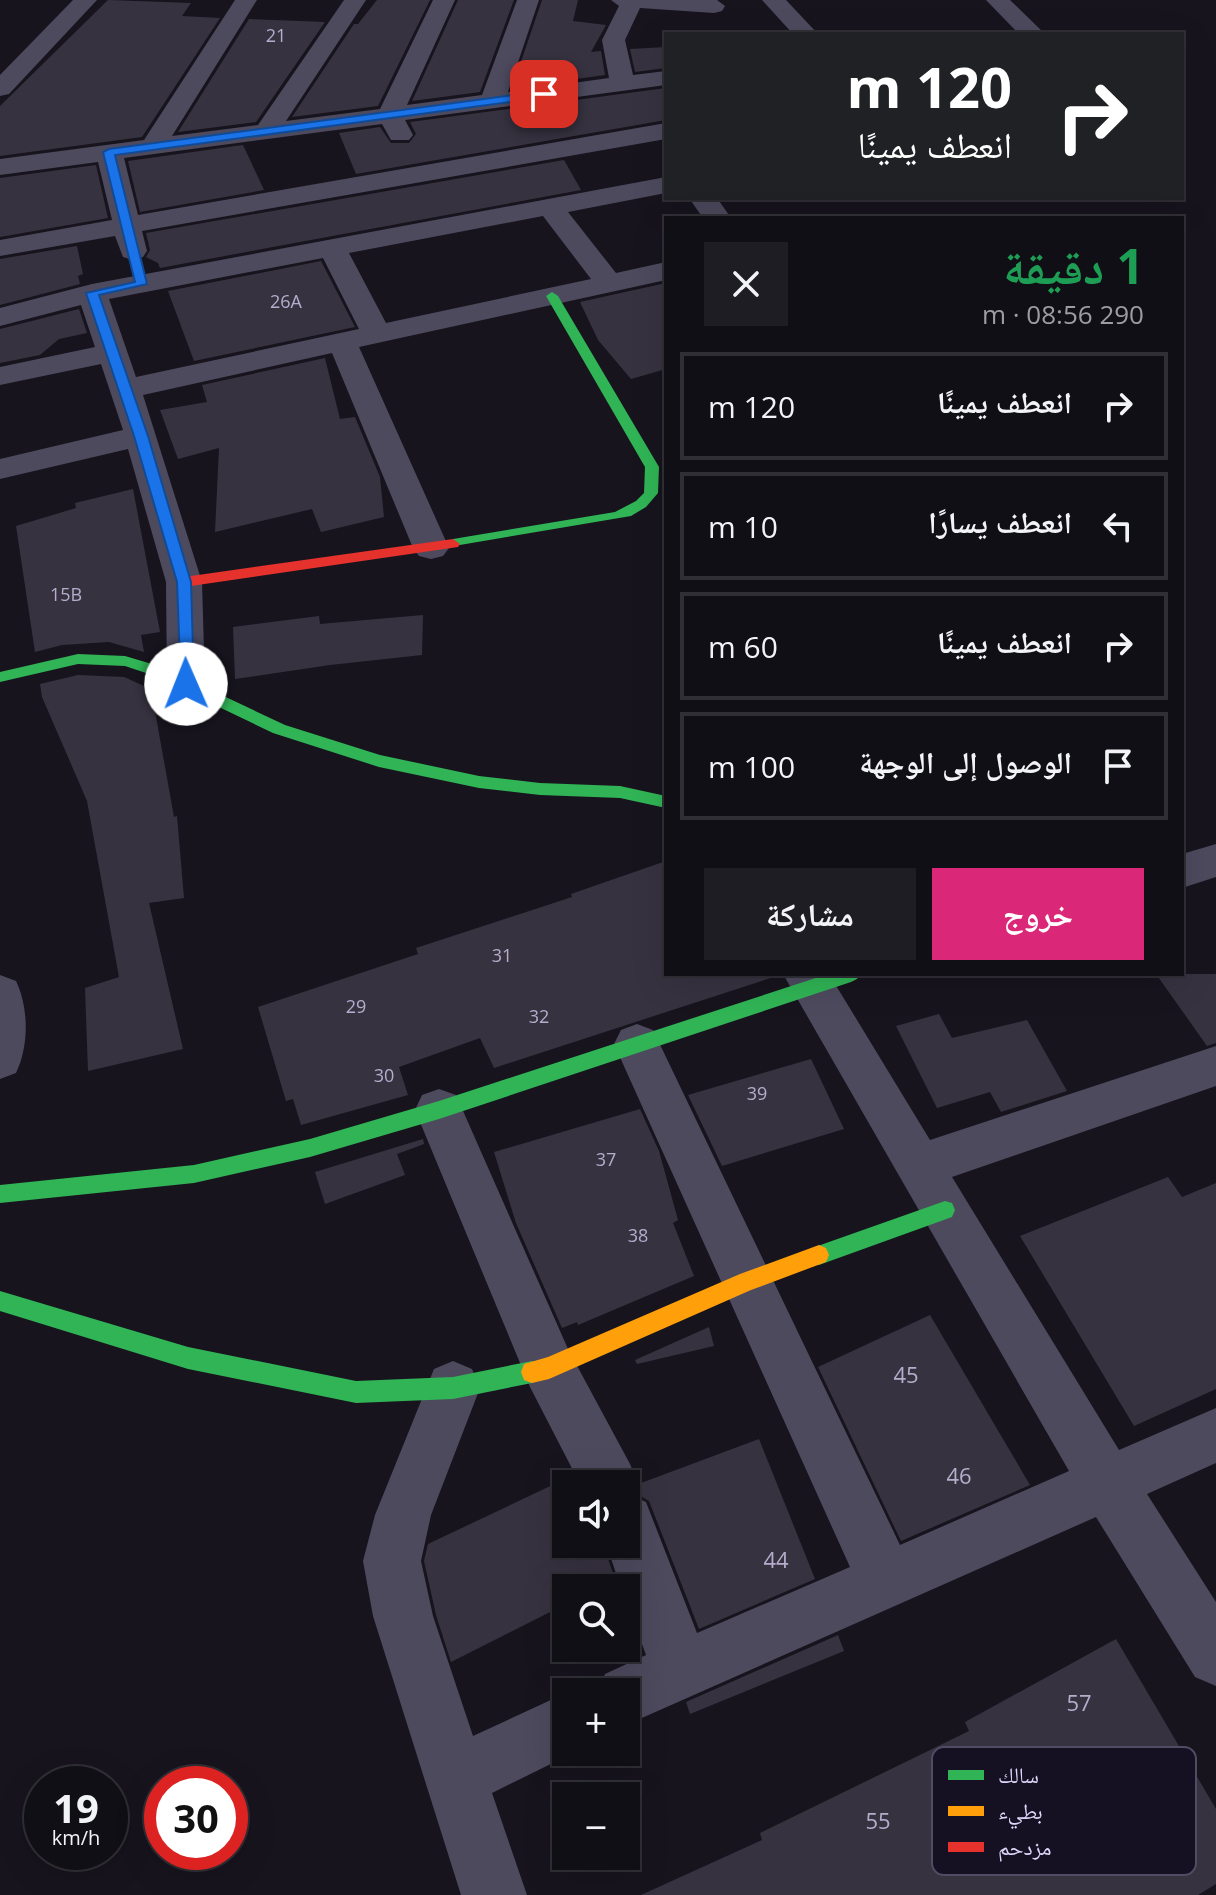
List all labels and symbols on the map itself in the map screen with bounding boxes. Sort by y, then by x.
house number: 21 [266,23,286,47]
pin [510,60,578,128]
house number: 26A [270,289,303,313]
house number: 15B [50,582,82,606]
position arrow [144,642,228,726]
house number: 31 [492,943,512,967]
house number: 29 [346,994,366,1018]
house number: 32 [529,1004,549,1028]
house number: 30 [374,1063,394,1087]
house number: 39 [747,1081,767,1105]
house number: 37 [596,1147,616,1171]
house number: 38 [628,1223,648,1247]
house number: 45 [893,1359,919,1389]
house number: 46 [946,1460,972,1490]
house number: 44 [763,1544,789,1574]
house number: 57 [1066,1687,1092,1717]
legend [932,1747,1196,1875]
text: سالك [998,1759,1039,1789]
speed limit sign: 30 [144,1766,248,1870]
text: بطيء [998,1795,1043,1829]
house number: 55 [865,1805,891,1835]
text: مزدحم [998,1831,1052,1862]

